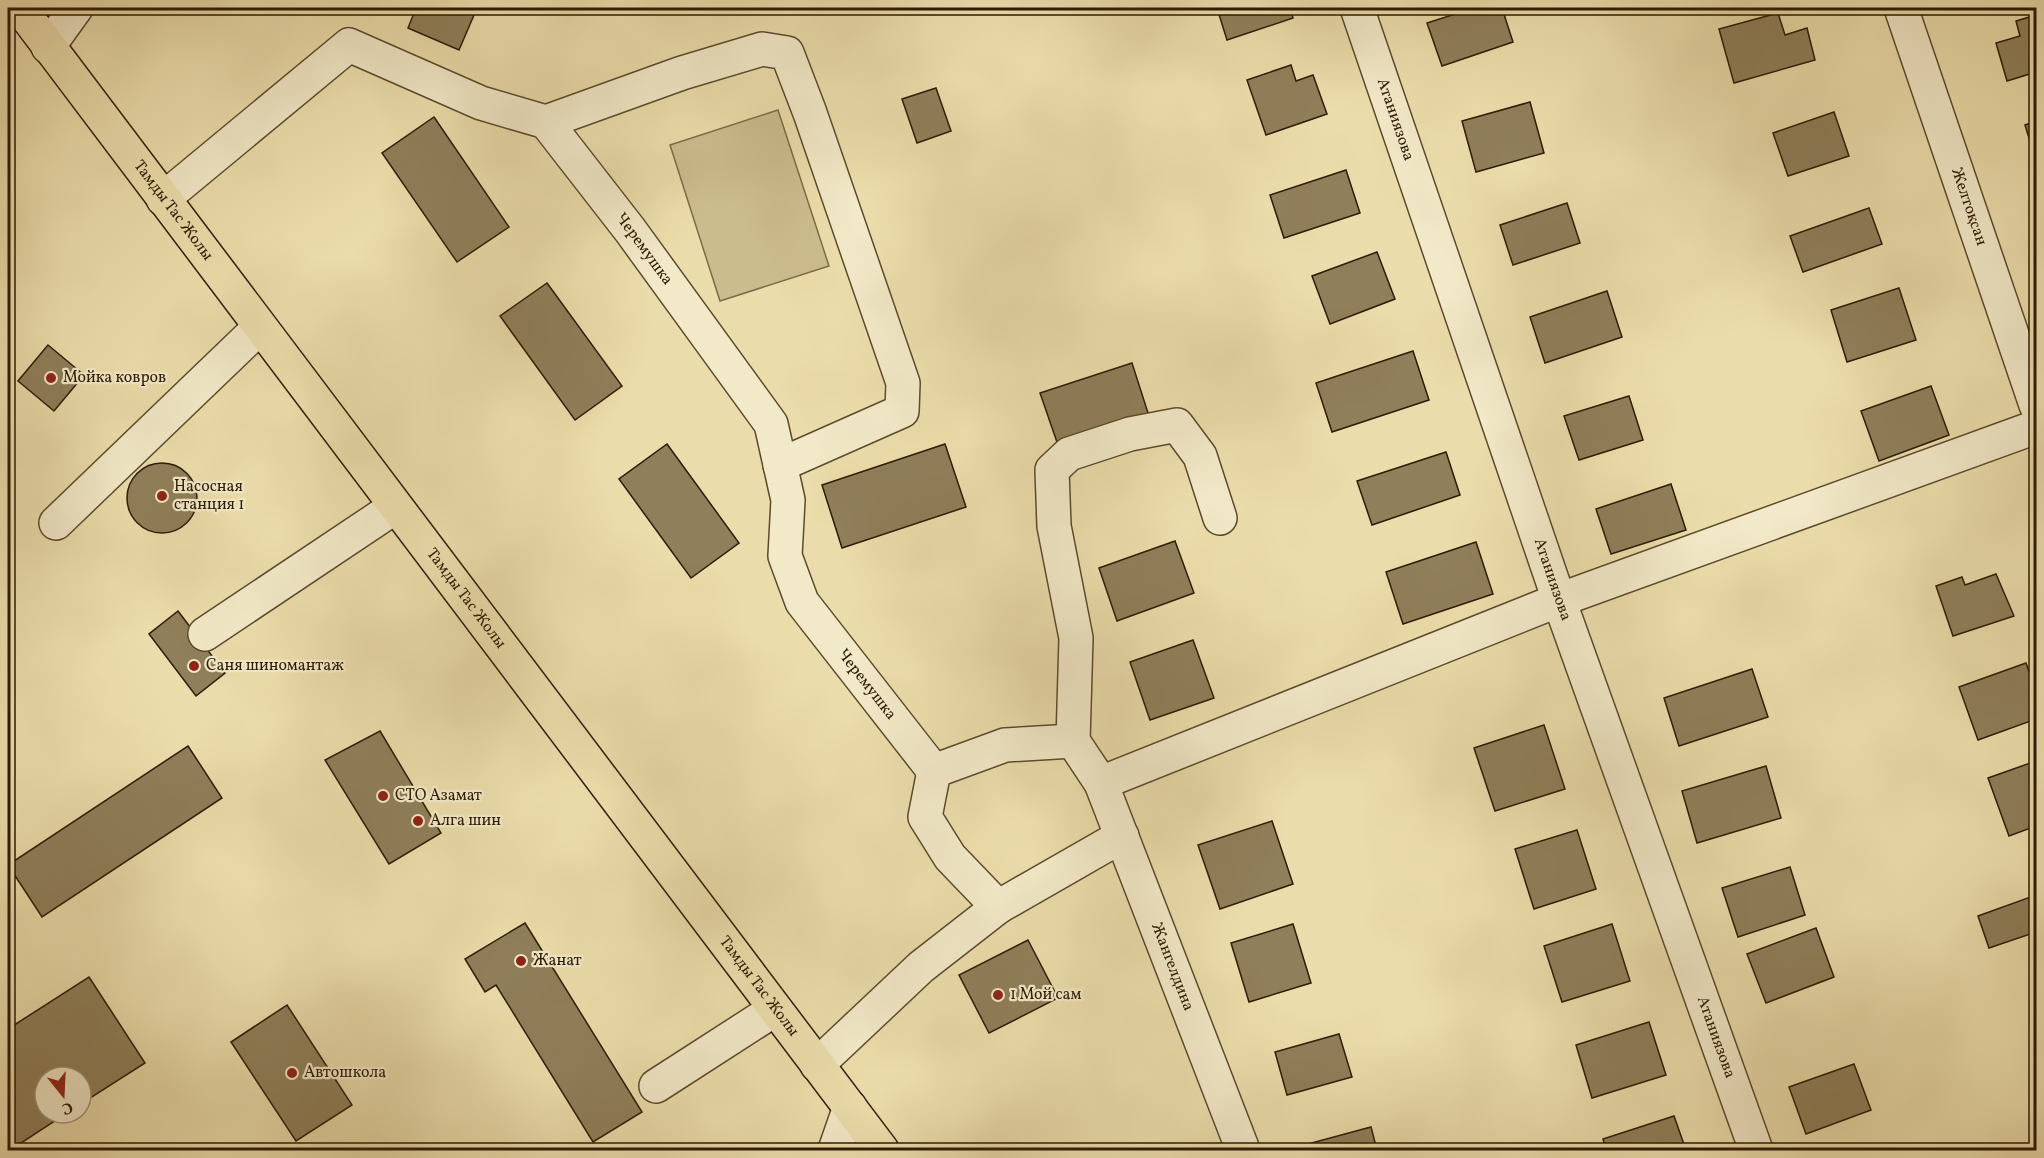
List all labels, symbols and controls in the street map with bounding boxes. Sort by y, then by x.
street label: Атаниязова [1371,76,1419,164]
street label: Тамды Тас Жолы [128,156,218,266]
street label: Желтоқсан [1945,165,1992,249]
street label: Черемушка [610,209,678,290]
place label: Мойка ковров [63,367,166,389]
marker: Мойка ковров [44,371,58,385]
place label: Насосная станция 1 [174,476,244,516]
marker: Насосная станция 1 [155,489,169,503]
street label: Атаниязова [1528,535,1577,624]
street label: Тамды Тас Жолы [421,544,511,653]
street label: Черемушка [832,645,901,725]
place label: Саня шиномантаж [206,655,344,677]
marker: Саня шиномантаж [187,659,201,673]
place label: СТО Азамат [395,785,482,807]
marker: СТО Азамат [376,789,390,803]
place label: Алга шин [430,810,501,832]
marker: Алга шин [411,814,425,828]
street label: Жангелдина [1145,920,1199,1014]
street label: Тамды Тас Жолы [713,932,804,1041]
place label: Жанат [533,950,582,972]
marker: Жанат [514,954,528,968]
place label: 1 Мой сам [1010,984,1082,1006]
marker: 1 Мой сам [991,988,1005,1002]
street label: Атаниязова [1691,993,1740,1081]
place label: Автошкола [304,1062,386,1084]
north arrow [33,1065,93,1125]
marker: Автошкола [285,1066,299,1080]
text: С [59,1095,75,1119]

